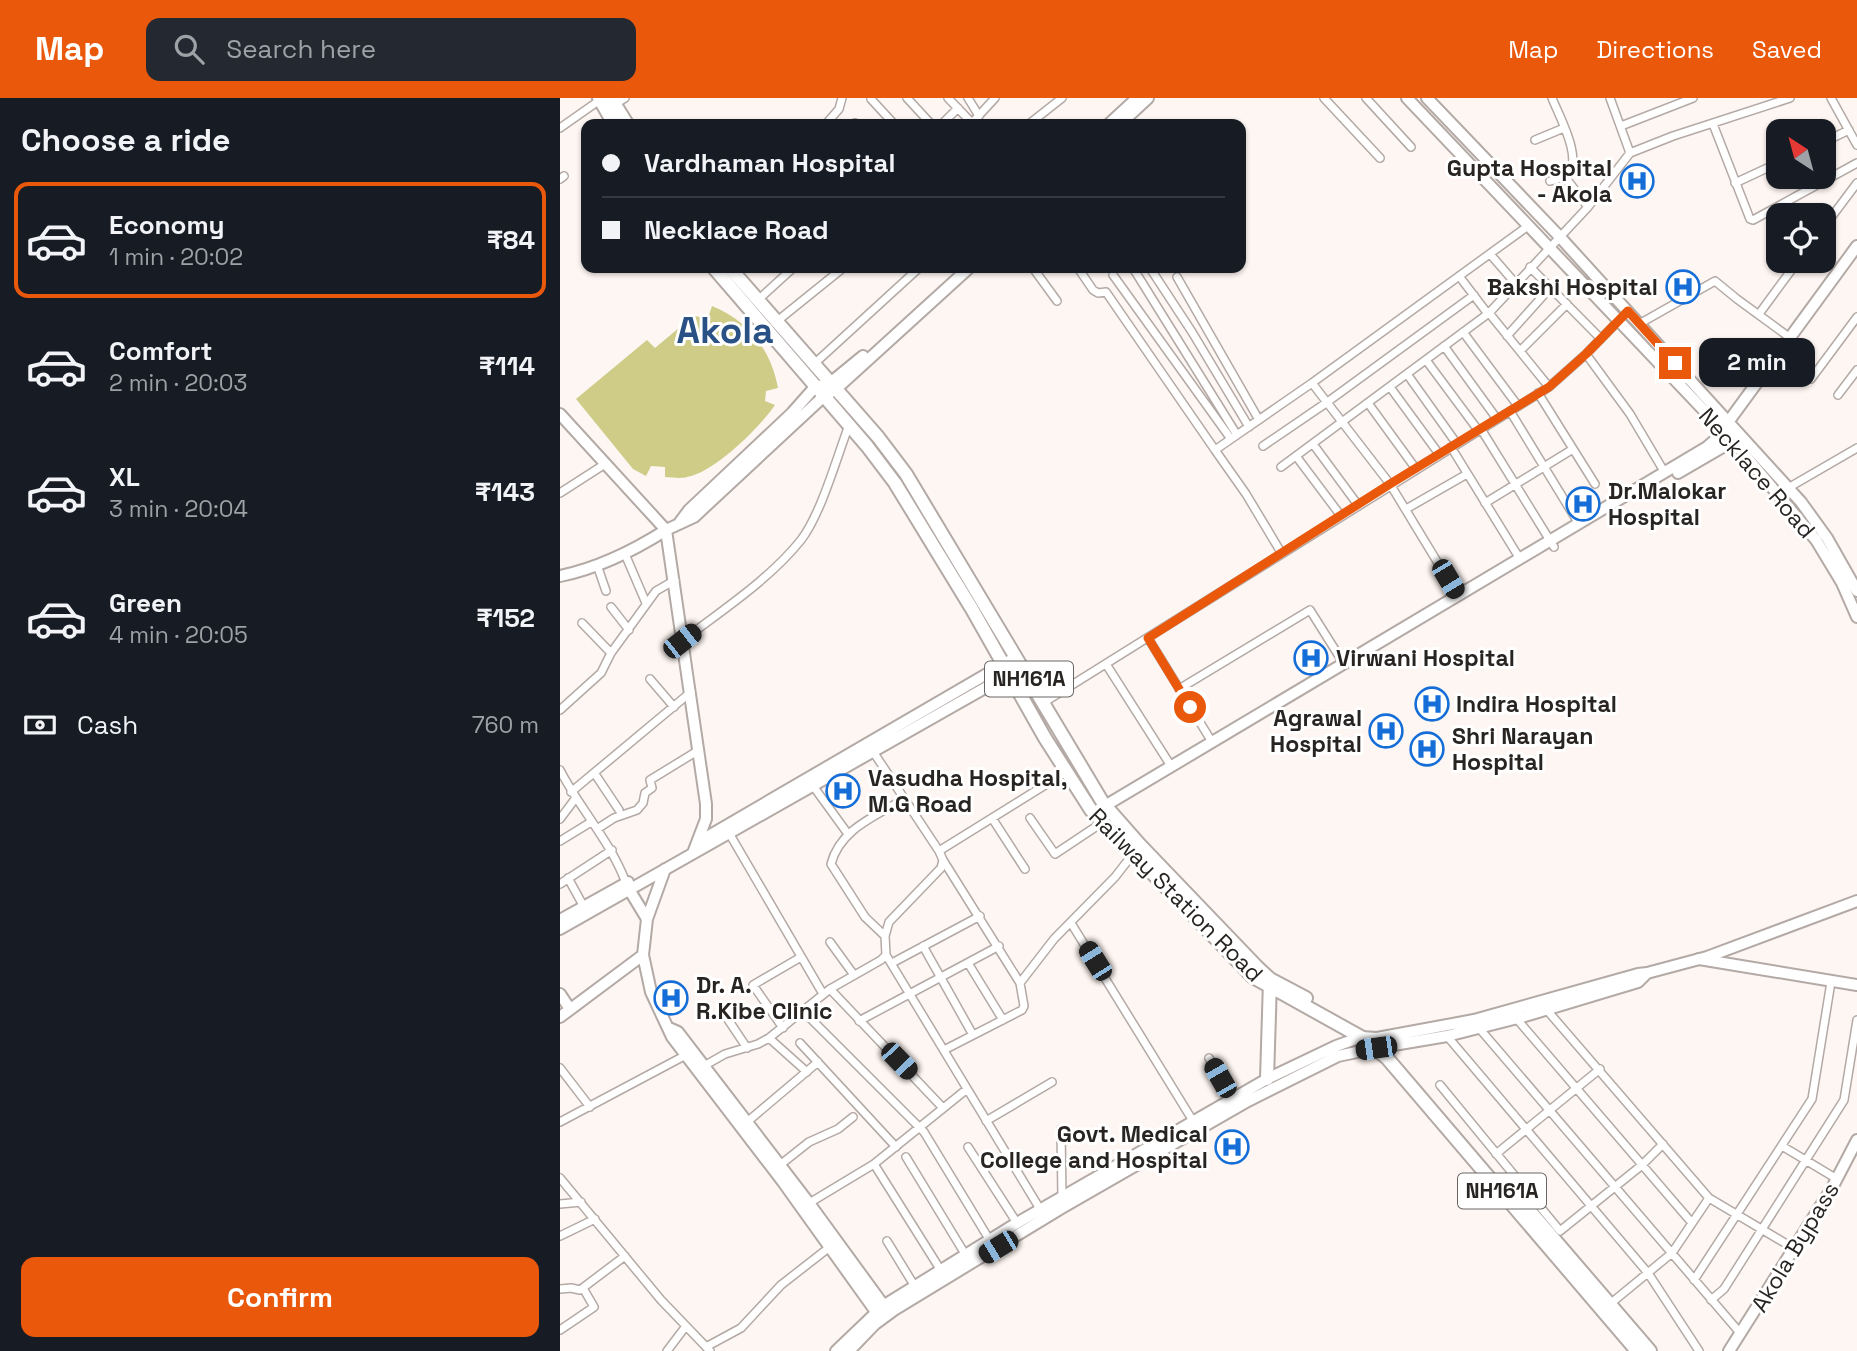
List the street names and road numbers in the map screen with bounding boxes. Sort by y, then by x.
street label: Necklace Road [1692,402,1822,544]
road number: NH161A [985,662,1073,696]
street label: Railway Station Road [1083,802,1269,988]
road number: NH161A [1458,1174,1546,1208]
street label: Akola Bypass [1744,1176,1846,1318]

